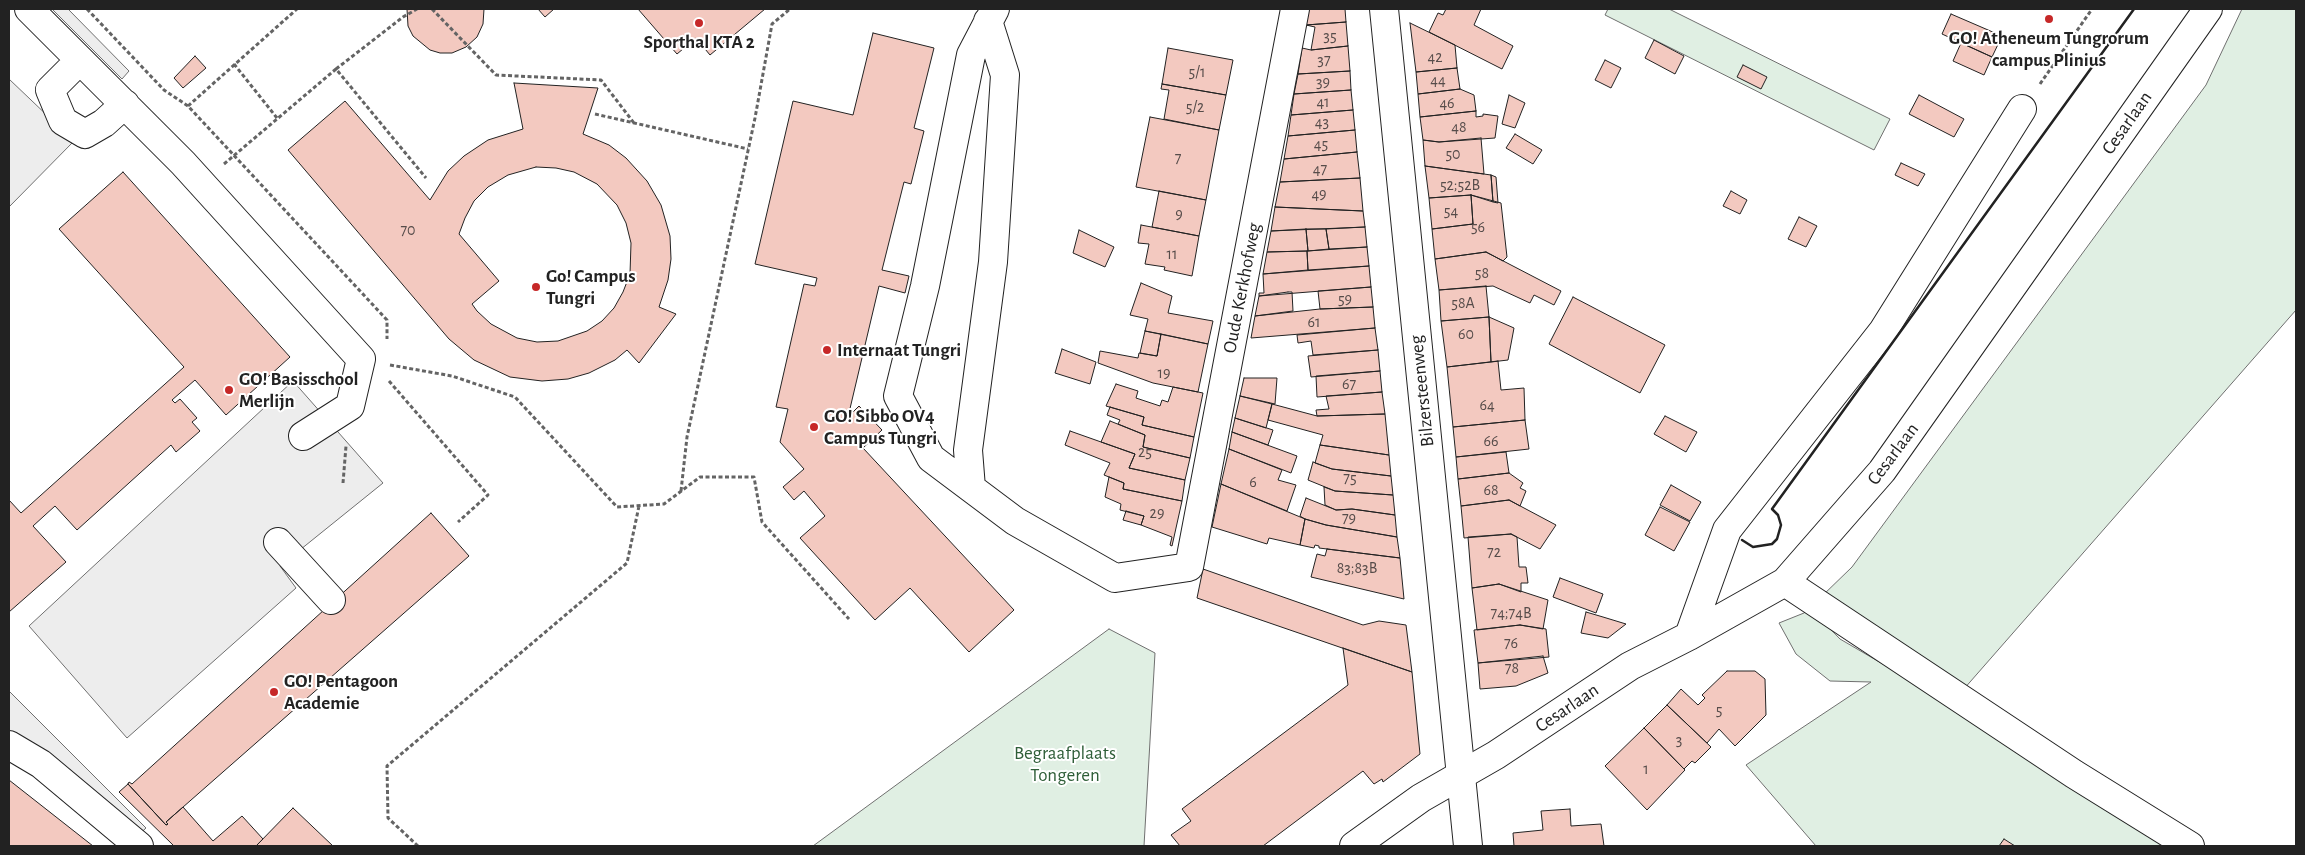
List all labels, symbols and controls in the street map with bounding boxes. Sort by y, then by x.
marker: GO! Atheneum Tungrorum campus Plinius [2043,13,2055,25]
marker: Sporthal KTA 2 [693,17,705,29]
house number: 35 [1323,26,1337,46]
place label: GO! Atheneum Tungrorum campus Plinius [1949,27,2149,71]
place label: Sporthal KTA 2 [643,31,755,53]
house number: 42 [1428,47,1442,67]
house number: 37 [1317,50,1331,70]
house number: 5/1 [1189,62,1205,82]
house number: 44 [1430,70,1446,90]
house number: 39 [1316,72,1330,92]
street label: Cesarlaan [2097,87,2157,159]
house number: 41 [1316,92,1330,112]
house number: 46 [1439,93,1455,113]
house number: 5/2 [1186,97,1204,117]
house number: 43 [1315,112,1329,132]
house number: 48 [1451,117,1467,137]
house number: 45 [1314,134,1328,154]
house number: 50 [1445,144,1461,164]
house number: 7 [1175,148,1181,168]
house number: 47 [1313,159,1327,179]
house number: 52;52B [1440,175,1480,195]
house number: 49 [1311,184,1327,204]
house number: 54 [1444,201,1458,221]
house number: 9 [1175,204,1183,224]
house number: 56 [1471,217,1485,237]
house number: 70 [400,220,416,240]
street label: Oude Kerkhofweg [1218,221,1266,355]
house number: 11 [1166,244,1178,264]
house number: 58 [1475,263,1489,283]
place label: Go! Campus Tungri [546,265,636,309]
marker: Go! Campus Tungri [530,281,542,293]
house number: 59 [1338,289,1352,309]
house number: 58A [1451,293,1475,313]
house number: 61 [1307,312,1321,332]
house number: 60 [1458,324,1474,344]
street label: Bilzersteenweg [1405,334,1439,448]
place label: Internaat Tungri [837,339,961,361]
marker: Internaat Tungri [821,344,833,356]
house number: 19 [1157,363,1171,383]
place label: GO! Basisschool Merlijn [239,368,359,412]
house number: 67 [1342,374,1356,394]
marker: GO! Basisschool Merlijn [223,384,235,396]
house number: 64 [1479,395,1495,415]
place label: GO! Sibbo OV4 Campus Tungri [824,405,937,449]
street label: Cesarlaan [1862,418,1924,490]
marker: GO! Sibbo OV4 Campus Tungri [808,421,820,433]
house number: 66 [1483,431,1499,451]
house number: 25 [1138,442,1152,462]
house number: 75 [1343,468,1357,488]
house number: 6 [1249,472,1257,492]
house number: 68 [1483,480,1499,500]
house number: 29 [1150,503,1164,523]
house number: 79 [1342,508,1356,528]
house number: 72 [1487,542,1501,562]
house number: 83;83B [1337,558,1377,578]
house number: 74;74B [1491,603,1531,623]
house number: 76 [1504,633,1518,653]
house number: 78 [1505,658,1519,678]
place label: GO! Pentagoon Academie [284,670,398,714]
street label: Cesarlaan [1531,678,1603,738]
marker: GO! Pentagoon Academie [268,686,280,698]
house number: 5 [1716,700,1722,720]
house number: 3 [1676,730,1682,750]
park label: Begraafplaats Tongeren [1014,742,1116,786]
house number: 1 [1643,759,1649,779]

